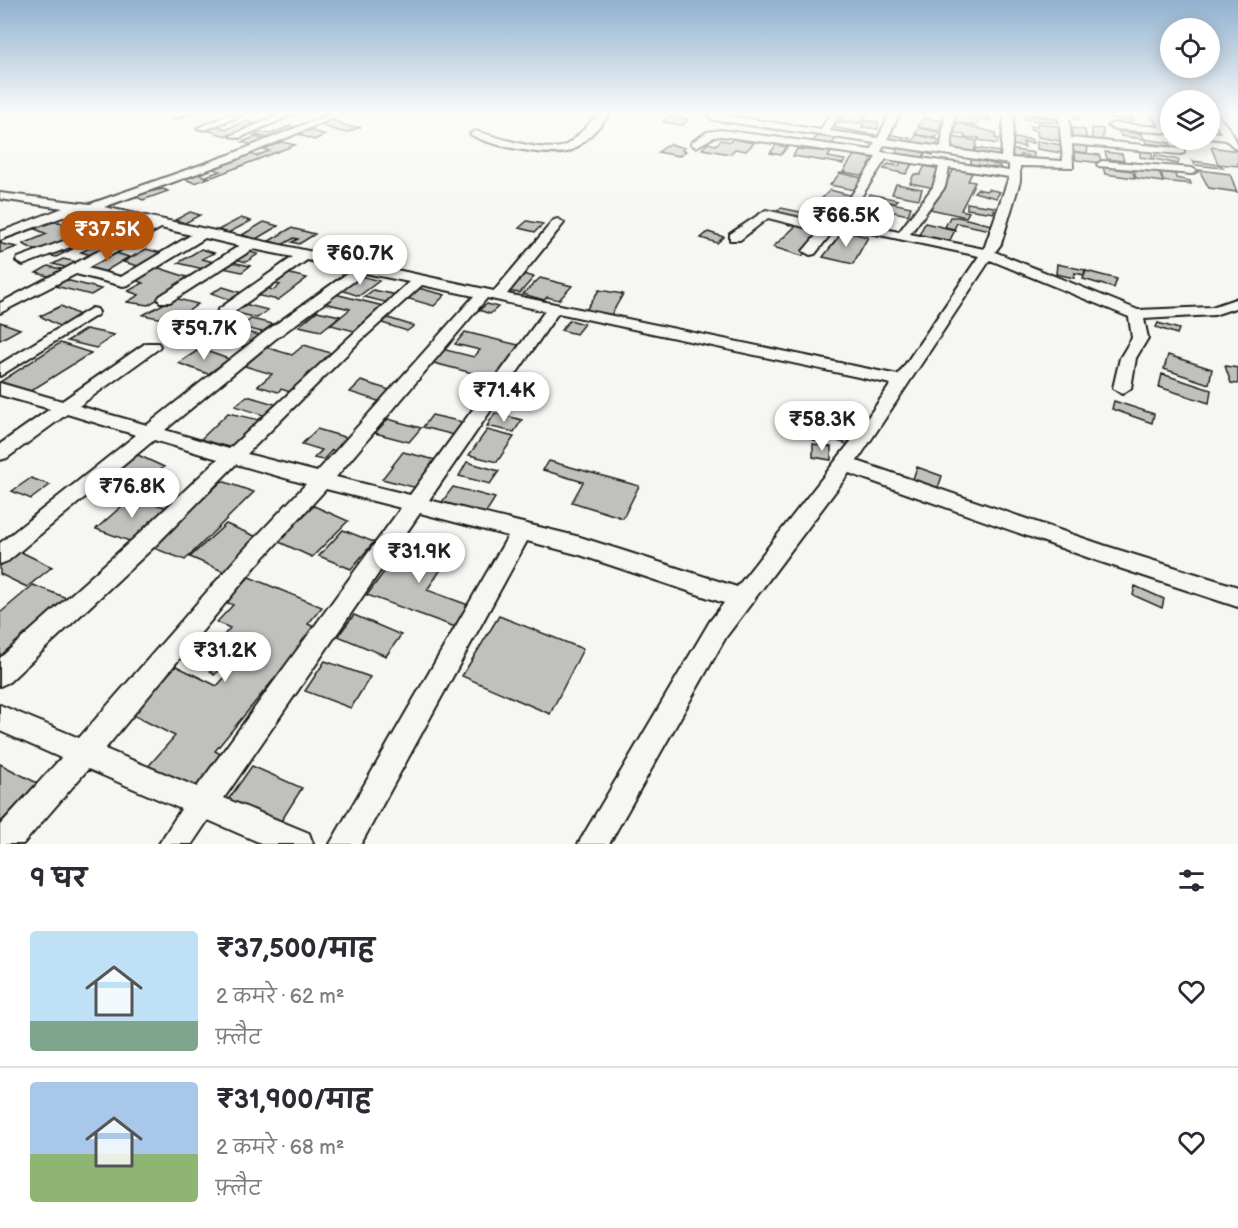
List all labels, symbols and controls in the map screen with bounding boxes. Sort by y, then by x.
map controls [1160,18,1220,150]
button: locate [1160,18,1220,78]
button: layers [1160,90,1220,150]
pin: ₹66.5K [797,197,895,248]
text: ₹66.5K [812,204,880,228]
pin: ₹37.5K [58,211,156,262]
text: ₹37.5K [74,218,140,242]
pin: ₹60.7K [311,235,409,286]
text: ₹60.7K [326,242,394,266]
pin: ₹59.7K [155,310,253,361]
text: ₹59.7K [171,317,237,341]
pin: ₹71.4K [455,372,553,423]
text: ₹71.4K [473,379,535,403]
pin: ₹58.3K [773,401,871,452]
text: ₹58.3K [789,408,855,432]
pin: ₹76.8K [83,468,181,519]
text: ₹76.8K [99,475,165,499]
pin: ₹31.9K [370,533,468,584]
text: ₹31.9K [387,540,451,564]
pin: ₹31.2K [176,632,274,683]
text: ₹31.2K [193,639,257,663]
text: 9 घर [30,864,87,895]
icon: filters [1175,864,1208,897]
text: ₹37,500/माह [216,934,375,965]
icon: home [78,955,150,1027]
icon: heart [1175,975,1208,1008]
text: 2 कमरे · 62 m² [216,985,344,1009]
text: फ़्लैट [216,1026,262,1050]
text: ₹31,900/माह [216,1085,372,1116]
icon: home [78,1106,150,1178]
icon: heart [1175,1126,1208,1159]
text: 2 कमरे · 68 m² [216,1136,344,1160]
text: फ़्लैट [216,1177,262,1201]

